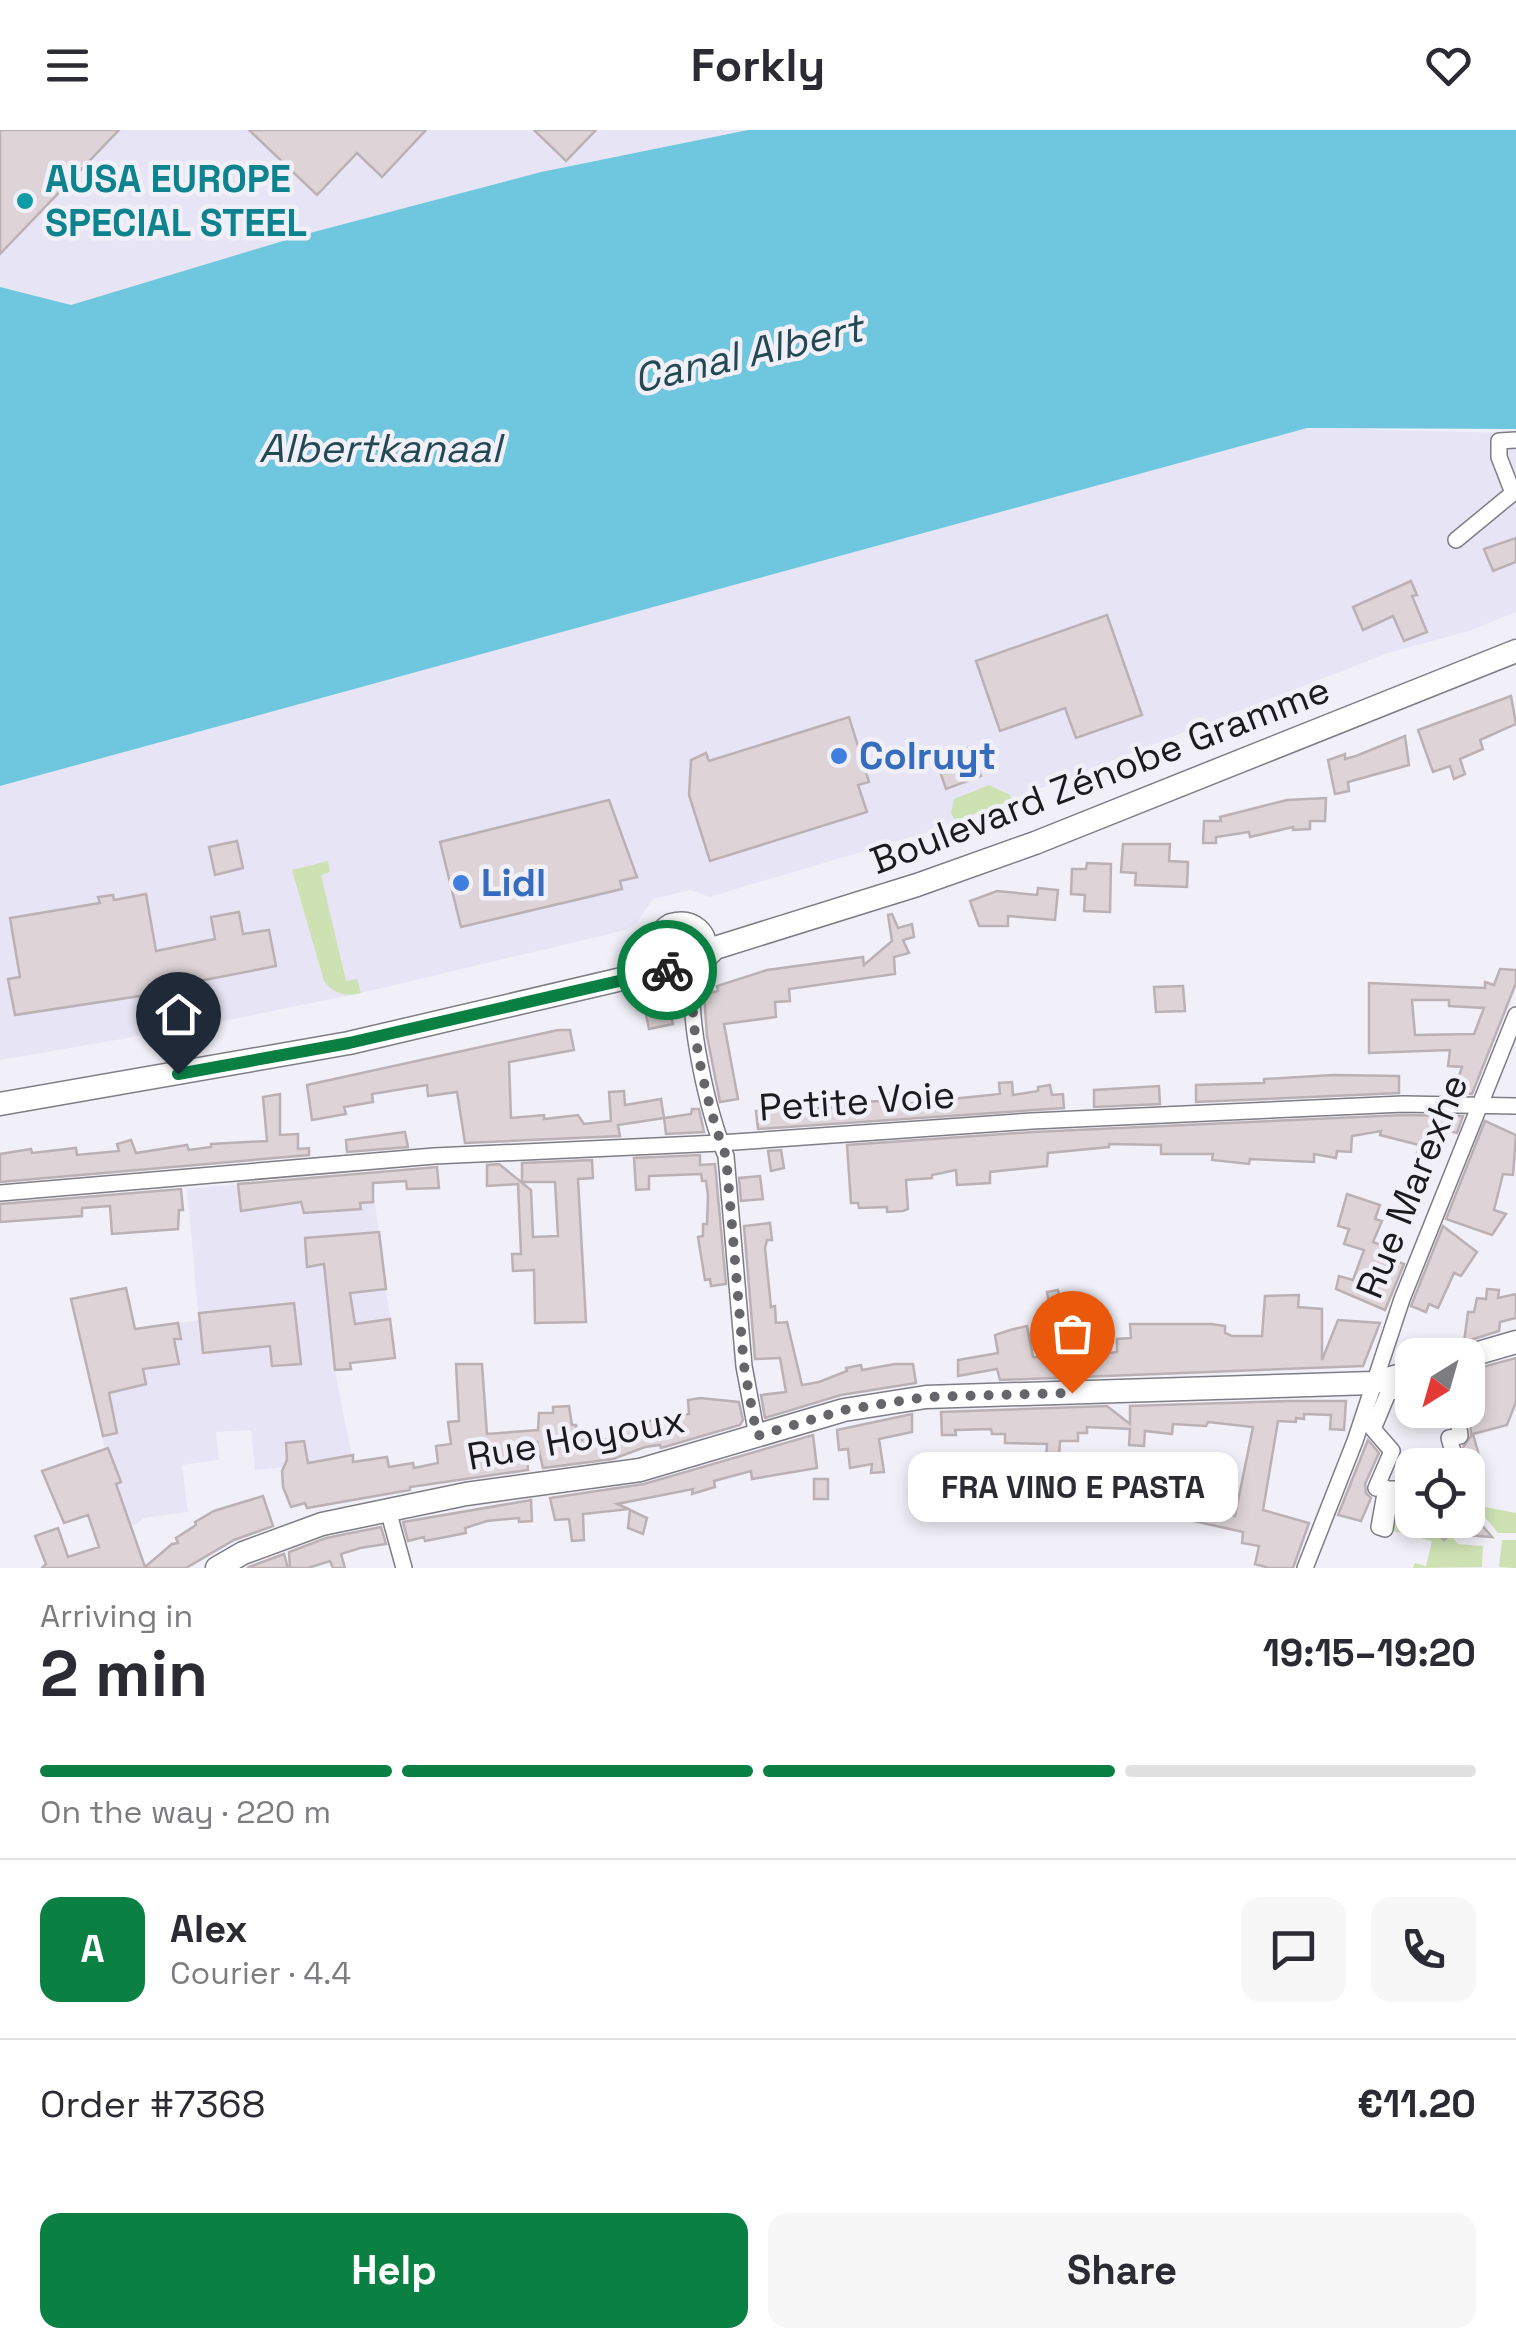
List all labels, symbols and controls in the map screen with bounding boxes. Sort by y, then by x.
text: Forkly [691,37,825,94]
icon: menu [40,38,95,93]
icon: heart [1421,38,1476,93]
place label: AUSA EUROPE SPECIAL STEEL [45,155,307,247]
marker: AUSA EUROPE SPECIAL STEEL [14,190,36,212]
water label: Canal Albert [629,302,871,405]
water label: Albertkanaal [259,423,505,474]
street label: Boulevard Zénobe Gramme [863,665,1337,885]
place label: Colruyt [859,732,996,780]
marker: Colruyt [828,745,850,767]
place label: Lidl [481,859,546,907]
marker: Lidl [450,872,472,894]
courier [617,920,717,1020]
icon: bike [640,943,695,998]
pin [136,972,221,1075]
icon: home [151,987,206,1042]
street label: Rue Marexhe [1345,1067,1479,1305]
street label: Petite Voie [757,1070,957,1132]
pin [1030,1291,1115,1394]
icon: bag [1045,1306,1100,1361]
north arrow [1395,1338,1485,1428]
map controls [1395,1338,1485,1538]
street label: Rue Hoyoux [463,1395,689,1481]
button: locate [1395,1448,1485,1538]
callout: FRA VINO E PASTA [907,1453,1237,1523]
text: FRA VINO E PASTA [941,1467,1205,1507]
text: Arriving in [40,1596,193,1636]
text: 19:15–19:20 [1263,1629,1476,1677]
text: 2 min [40,1632,208,1715]
text: On the way · 220 m [40,1792,331,1832]
button: chat [1241,1897,1346,2002]
button: phone [1371,1897,1476,2002]
text: Alex [170,1905,247,1953]
text: A [80,1925,105,1973]
text: Courier · 4.4 [170,1953,351,1993]
text: Order #7368 [40,2080,265,2128]
text: €11.20 [1357,2080,1476,2128]
button: Help [40,2213,748,2328]
button: Share [768,2213,1476,2328]

